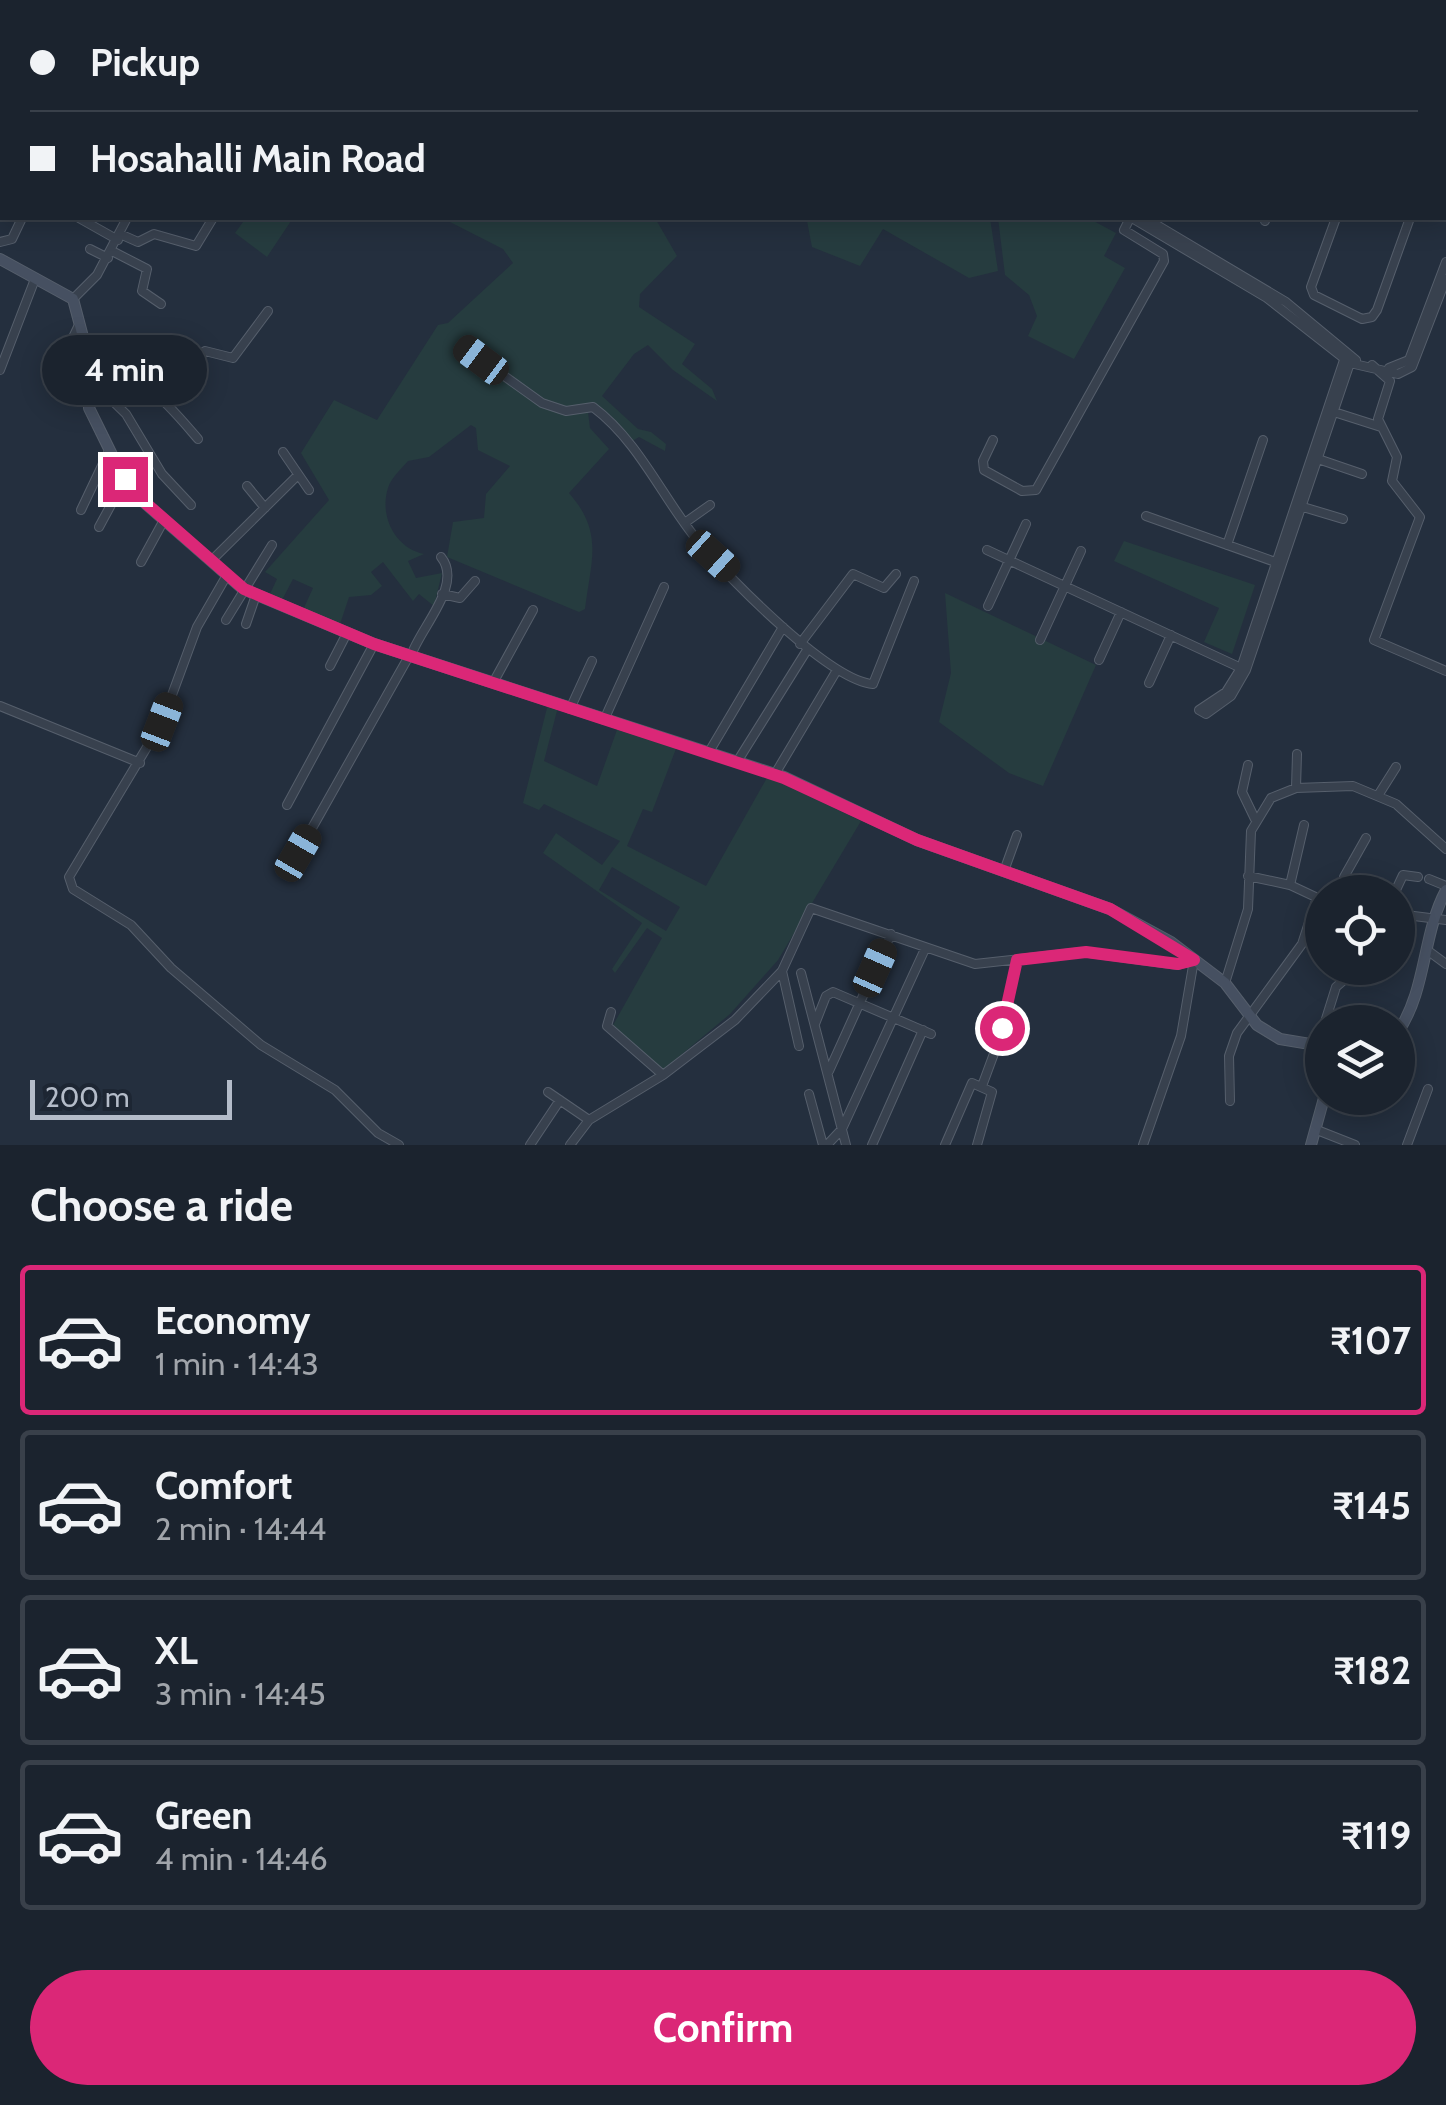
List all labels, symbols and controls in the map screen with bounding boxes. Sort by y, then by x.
text: Pickup [90,39,200,86]
text: Hosahalli Main Road [90,135,426,182]
car [448,330,514,390]
callout: 4 min [42,334,208,404]
text: 4 min [84,350,165,389]
route end [103,457,148,502]
car [681,525,745,587]
car [137,689,187,755]
car [270,820,326,886]
map controls [1305,875,1415,1115]
button: locate [1305,875,1415,985]
car [849,934,901,1002]
button: layers [1305,1005,1415,1115]
route start [980,1006,1025,1051]
scale bar [30,1075,232,1120]
text: 200 m [45,1080,130,1114]
text: Choose a ride [30,1178,293,1232]
icon: car [35,1295,125,1385]
text: Economy [155,1297,310,1344]
text: ₹107 [1330,1317,1411,1364]
text: 1 min · 14:43 [155,1344,319,1383]
icon: car [35,1460,125,1550]
text: Comfort [155,1462,292,1509]
text: ₹145 [1332,1482,1411,1529]
text: 2 min · 14:44 [155,1509,326,1548]
icon: car [35,1625,125,1715]
text: XL [155,1627,198,1674]
text: ₹182 [1333,1647,1411,1694]
text: 3 min · 14:45 [155,1674,326,1713]
icon: car [35,1790,125,1880]
text: Green [155,1792,252,1839]
text: ₹119 [1341,1812,1411,1859]
text: 4 min · 14:46 [155,1839,328,1878]
button: Confirm [30,1970,1416,2085]

